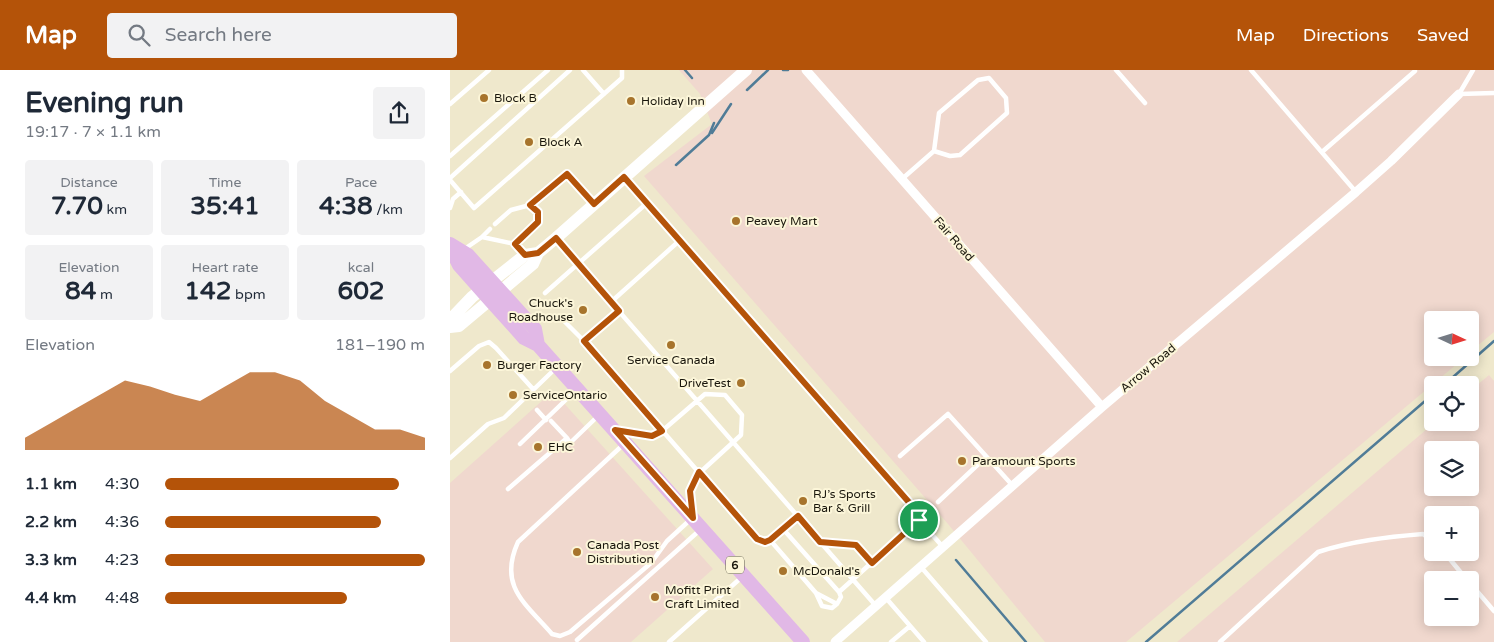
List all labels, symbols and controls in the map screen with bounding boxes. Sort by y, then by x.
search box [107,13,457,58]
text: Map [25,21,77,50]
icon: search [125,21,153,49]
text: Search here [165,24,272,46]
text: Map [1236,24,1275,46]
text: Directions [1303,24,1389,46]
text: Saved [1417,24,1469,46]
text: Evening run [25,86,184,120]
button: share [373,87,425,139]
place label: Block B [494,91,537,105]
marker: Block B [478,92,490,104]
place label: Holiday Inn [641,94,705,108]
marker: Holiday Inn [625,95,637,107]
text: 19:17 · 7 × 1.1 km [25,122,161,142]
place label: Block A [539,135,583,149]
marker: Block A [523,136,535,148]
text: Distance [60,174,118,191]
text: Time [209,174,241,191]
text: Pace [345,174,377,191]
text: 7.70 [51,191,103,221]
text: 35:41 [190,191,260,221]
text: 4:38 [319,191,373,221]
text: km [103,201,127,218]
text: /km [373,201,403,218]
place label: Peavey Mart [746,214,818,228]
street label: Fair Road [931,214,977,264]
marker: Peavey Mart [730,215,742,227]
text: Elevation [58,259,120,276]
text: Heart rate [192,259,258,276]
text: kcal [348,259,374,276]
text: 84 [65,276,96,306]
text: 142 [184,276,231,306]
text: 602 [337,276,385,306]
text: m [96,286,113,303]
text: bpm [231,286,266,303]
place label: Chuck's Roadhouse [508,296,573,324]
marker: Chuck's Roadhouse [577,304,589,316]
north arrow [1424,311,1479,366]
map controls [1424,311,1479,626]
text: Elevation [25,335,95,355]
text: 181–190 m [335,335,425,355]
marker: Service Canada [665,339,677,351]
street label: Arrow Road [1117,341,1179,395]
place label: Service Canada [627,353,715,367]
place label: Burger Factory [497,358,582,372]
marker: Burger Factory [481,359,493,371]
place label: DriveTest [679,376,731,390]
button: locate [1424,376,1479,431]
marker: DriveTest [735,377,747,389]
place label: ServiceOntario [523,388,607,402]
marker: ServiceOntario [507,389,519,401]
place label: EHC [548,440,573,454]
marker: EHC [532,441,544,453]
button: layers [1424,441,1479,496]
place label: Paramount Sports [972,454,1076,468]
marker: Paramount Sports [956,455,968,467]
text: 1.1 km [25,474,77,494]
text: 4:30 [105,474,139,494]
place label: RJ’s Sports Bar & Grill [813,487,876,515]
marker: RJ’s Sports Bar & Grill [797,495,809,507]
pin [898,499,940,541]
icon: arrive [905,506,933,534]
button: + [1424,506,1479,561]
text: 2.2 km [25,512,77,532]
text: 4:36 [105,512,139,532]
place label: Canada Post Distribution [587,538,659,566]
marker: Canada Post Distribution [571,546,583,558]
text: 3.3 km [25,550,77,570]
text: 4:23 [105,550,139,570]
road number: 6 [726,556,744,574]
place label: McDonald's [793,564,860,578]
marker: McDonald's [777,565,789,577]
button: − [1424,571,1479,626]
place label: Mofitt Print Craft Limited [665,583,739,611]
text: 4.4 km [25,588,77,608]
text: 4:48 [105,588,139,608]
marker: Mofitt Print Craft Limited [649,591,661,603]

